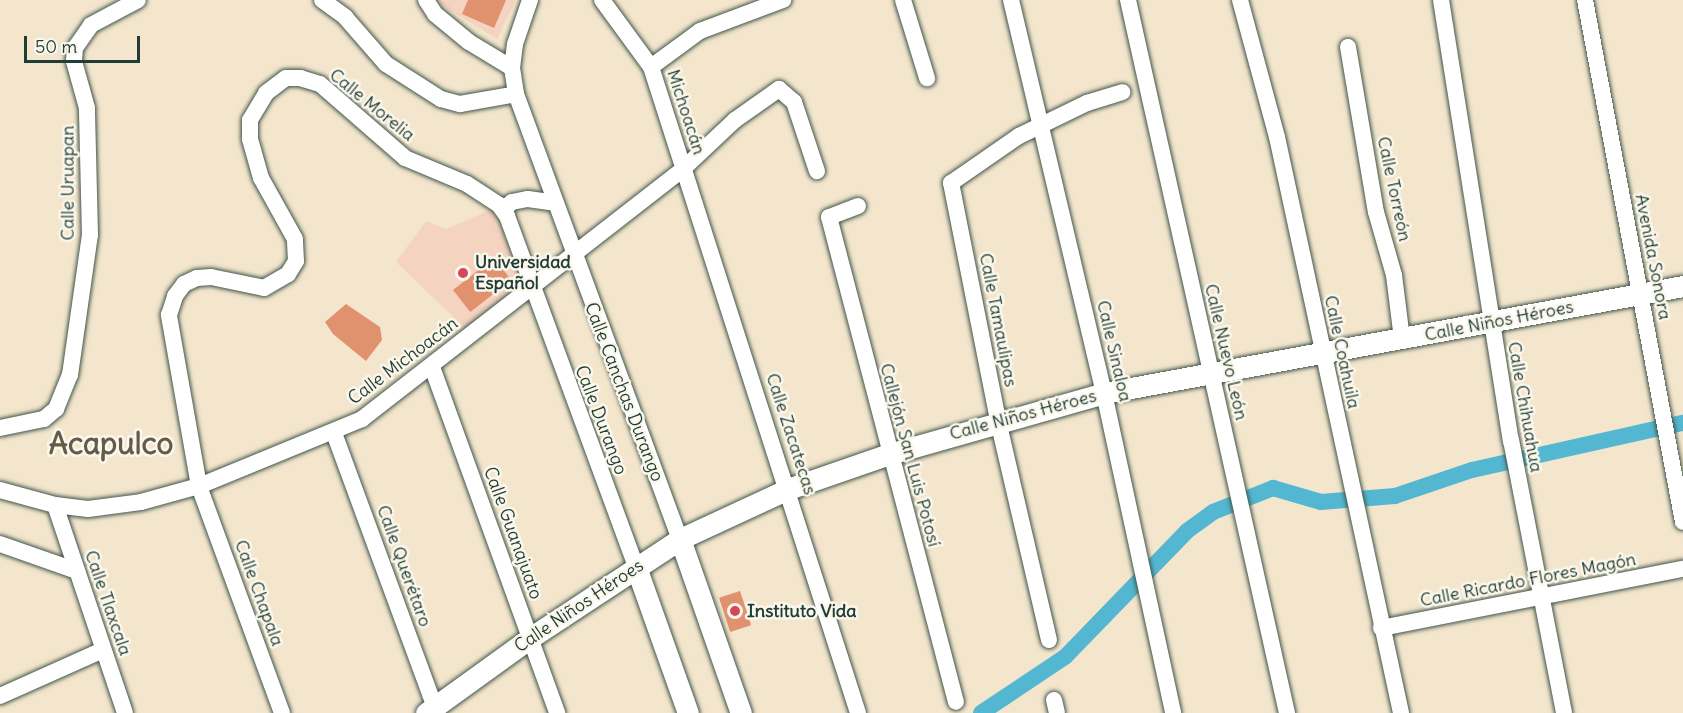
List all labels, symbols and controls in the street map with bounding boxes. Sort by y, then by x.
scale bar [27,24,142,62]
text: 50 m [35,35,77,58]
street label: Calle Morelia [325,64,419,146]
street label: Michoacán [662,67,710,157]
street label: Calle Uruapan [57,125,79,241]
street label: Calle Torreón [1372,135,1416,243]
street label: Avenida Sonora [1630,192,1676,322]
street label: Calle Tamaulipas [974,251,1022,389]
place label: Universidad Español [475,252,571,294]
marker: Universidad Español [456,266,470,280]
street label: Calle Nuevo León [1200,282,1252,422]
street label: Calle Coahuila [1319,293,1365,411]
street label: Calle Niños Héroes [1423,296,1575,346]
street label: Calle Sinaloa [1092,298,1136,404]
street label: Calle Canchas Durango [580,299,668,485]
street label: Calle Michoacán [344,313,462,409]
street label: Calle Chihuahua [1503,340,1547,474]
street label: Callejón San Luis Potosí [875,361,945,549]
street label: Calle Durango [570,362,632,478]
street label: Calle Zacatecas [761,371,821,497]
street label: Calle Niños Héroes [947,385,1099,445]
district label: Acapulco [49,425,173,461]
street label: Calle Guanajuato [479,464,547,602]
street label: Calle Querétaro [372,502,436,630]
street label: Calle Chapala [230,537,288,649]
street label: Calle Tlaxcala [80,548,136,658]
street label: Calle Ricardo Flores Magón [1418,548,1638,612]
street label: Calle Niños Héroes [510,555,648,657]
place label: Instituto Vida [747,600,857,622]
marker: Instituto Vida [728,604,742,618]

